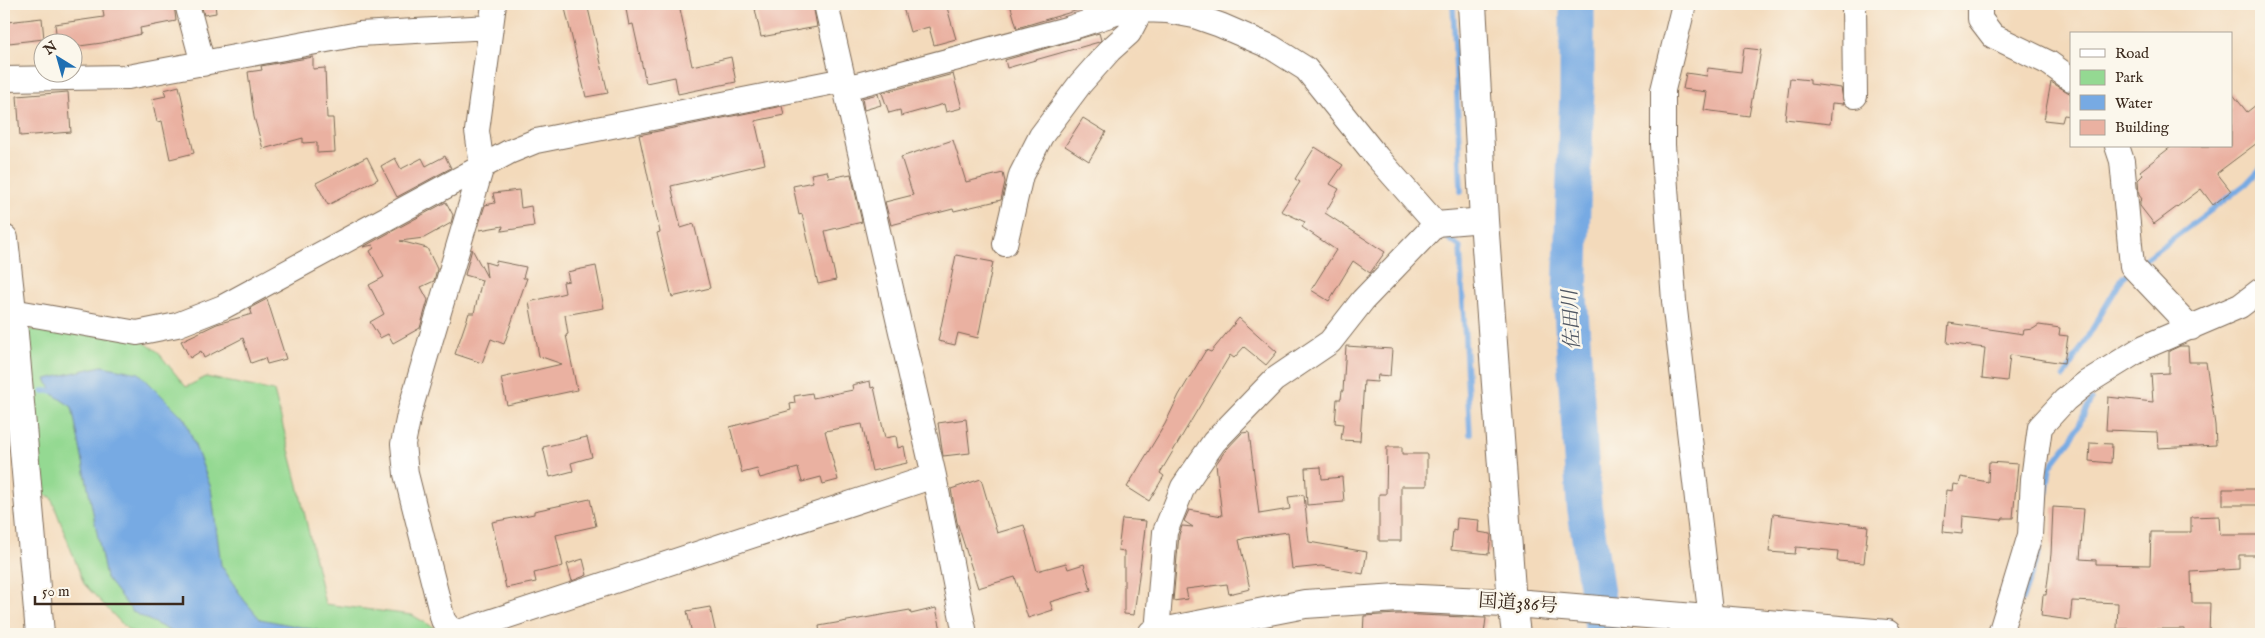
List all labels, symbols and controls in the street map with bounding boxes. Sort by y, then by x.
north arrow [32,32,82,82]
legend [2070,32,2232,148]
text: N [40,38,61,60]
text: Road [2115,44,2150,63]
text: Park [2115,68,2145,87]
text: Water [2115,94,2153,113]
text: Building [2115,118,2170,137]
water label: 佐田川 [1558,287,1586,351]
scale bar [35,573,182,605]
text: 50 m [42,582,70,601]
street label: 国道386号 [1477,589,1559,619]

